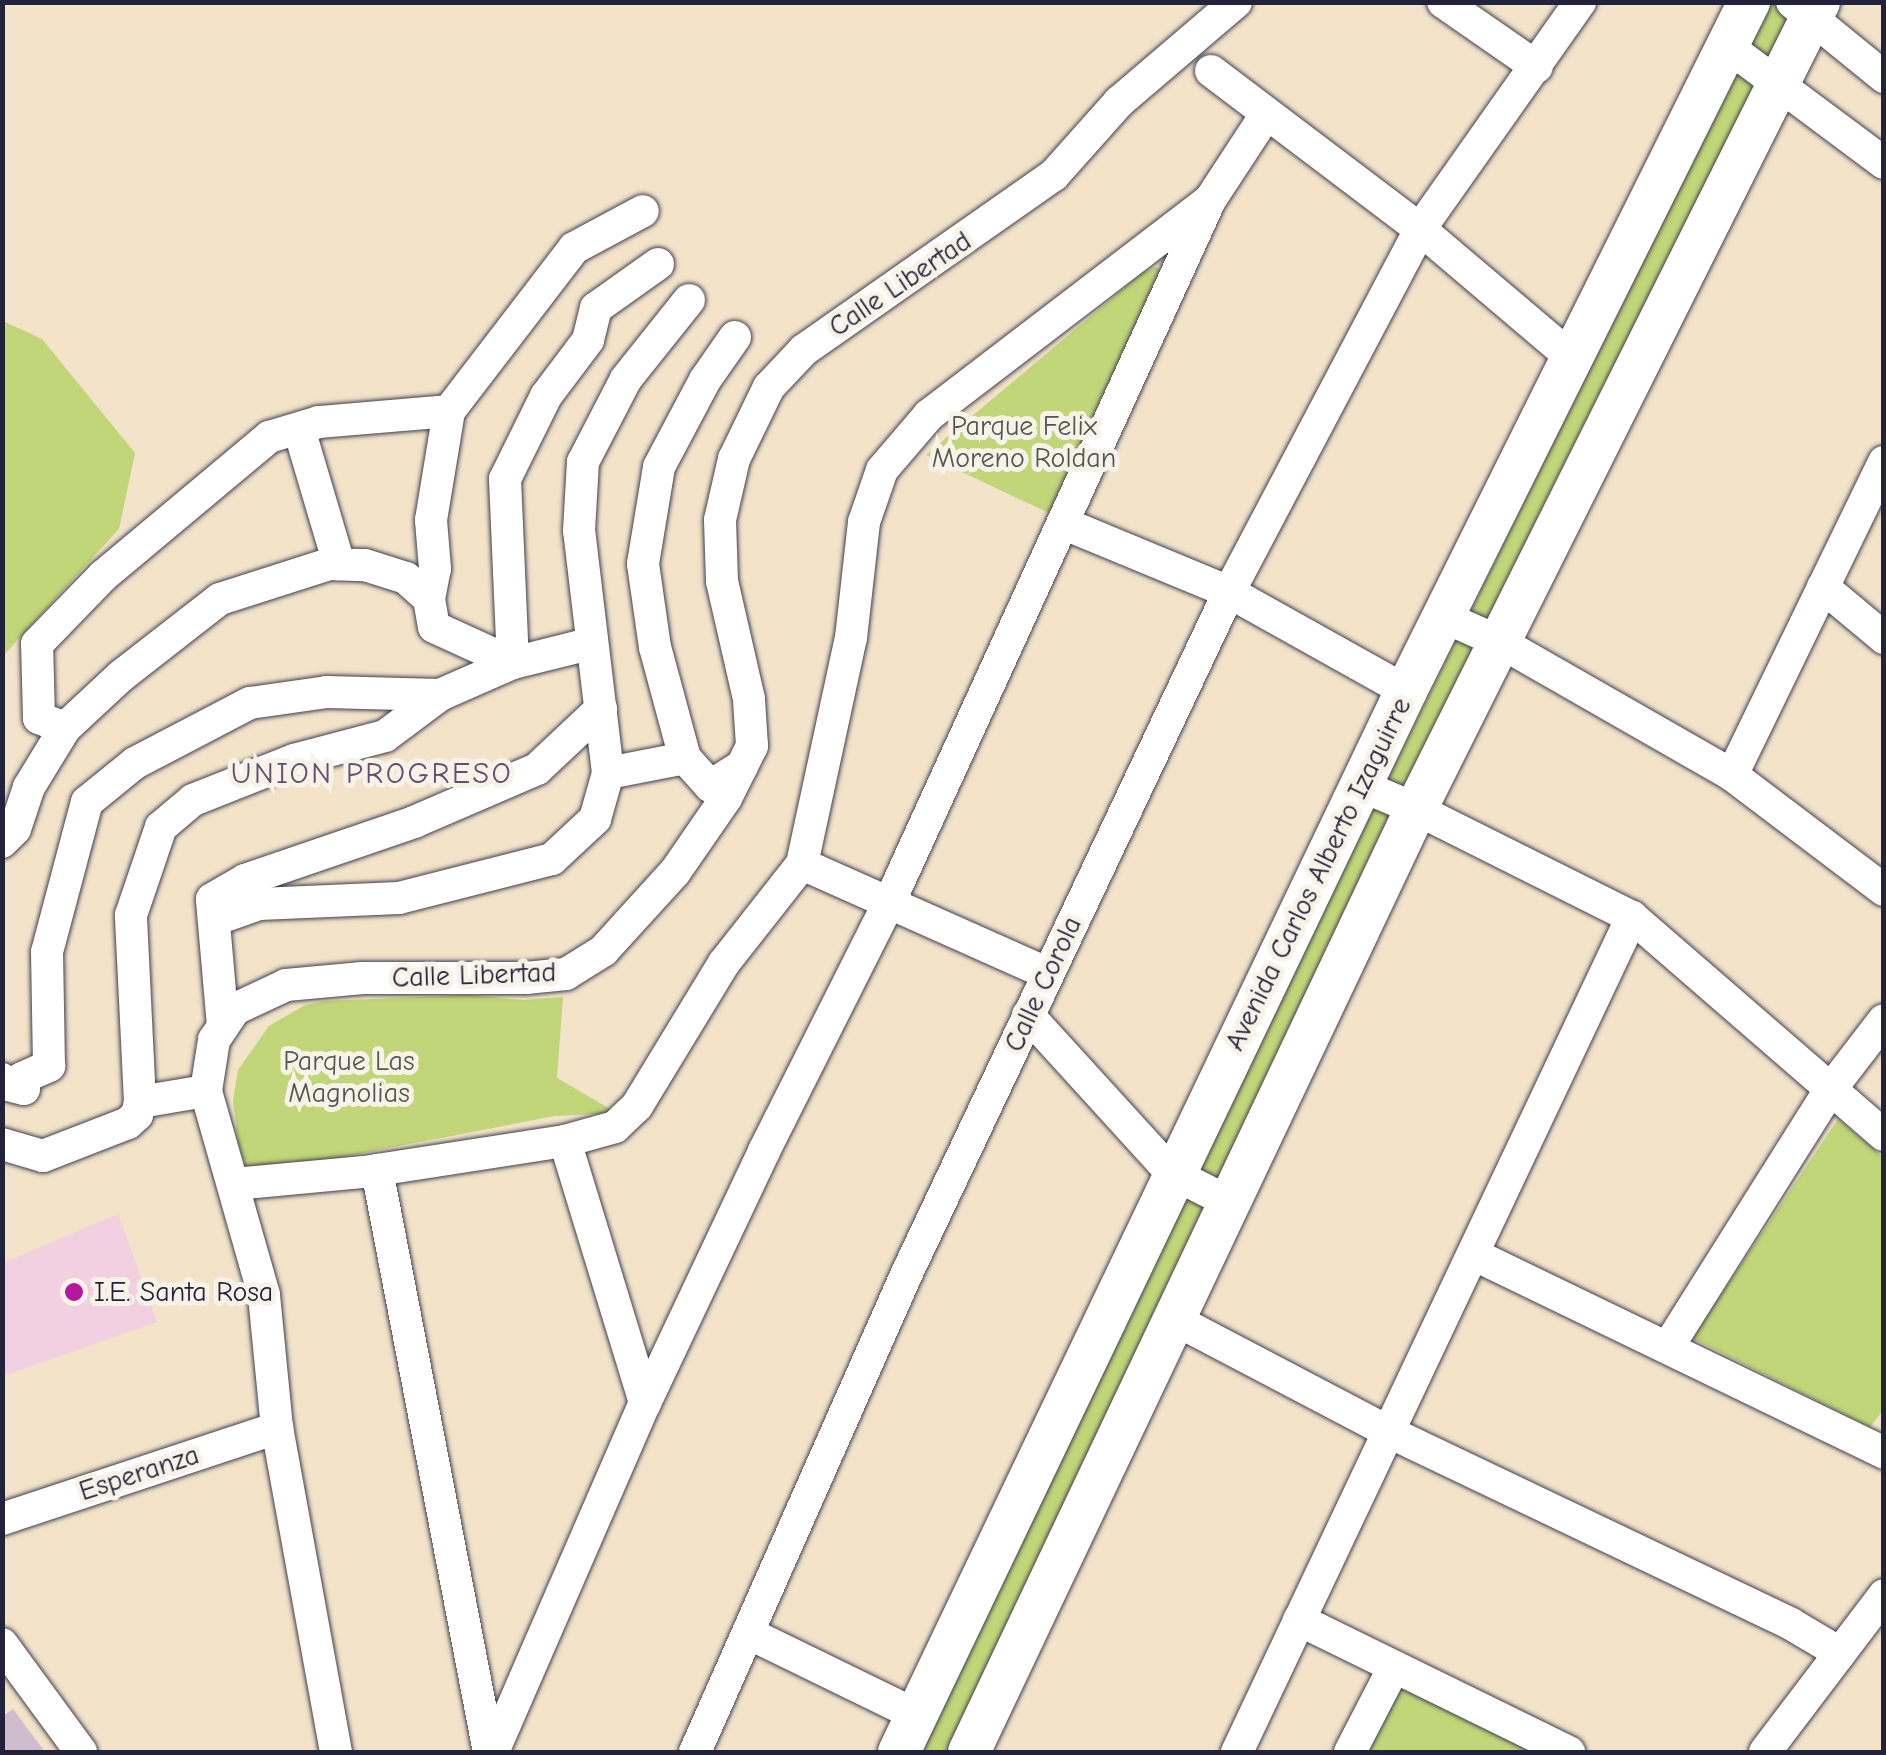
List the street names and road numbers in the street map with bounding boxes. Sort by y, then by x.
street label: Calle Libertad [823,224,977,344]
street label: Avenida Carlos Alberto Izaguirre [1218,692,1418,1056]
street label: Calle Corola [997,911,1089,1057]
street label: Calle Libertad [391,955,557,995]
street label: Esperanza [75,1438,203,1508]

